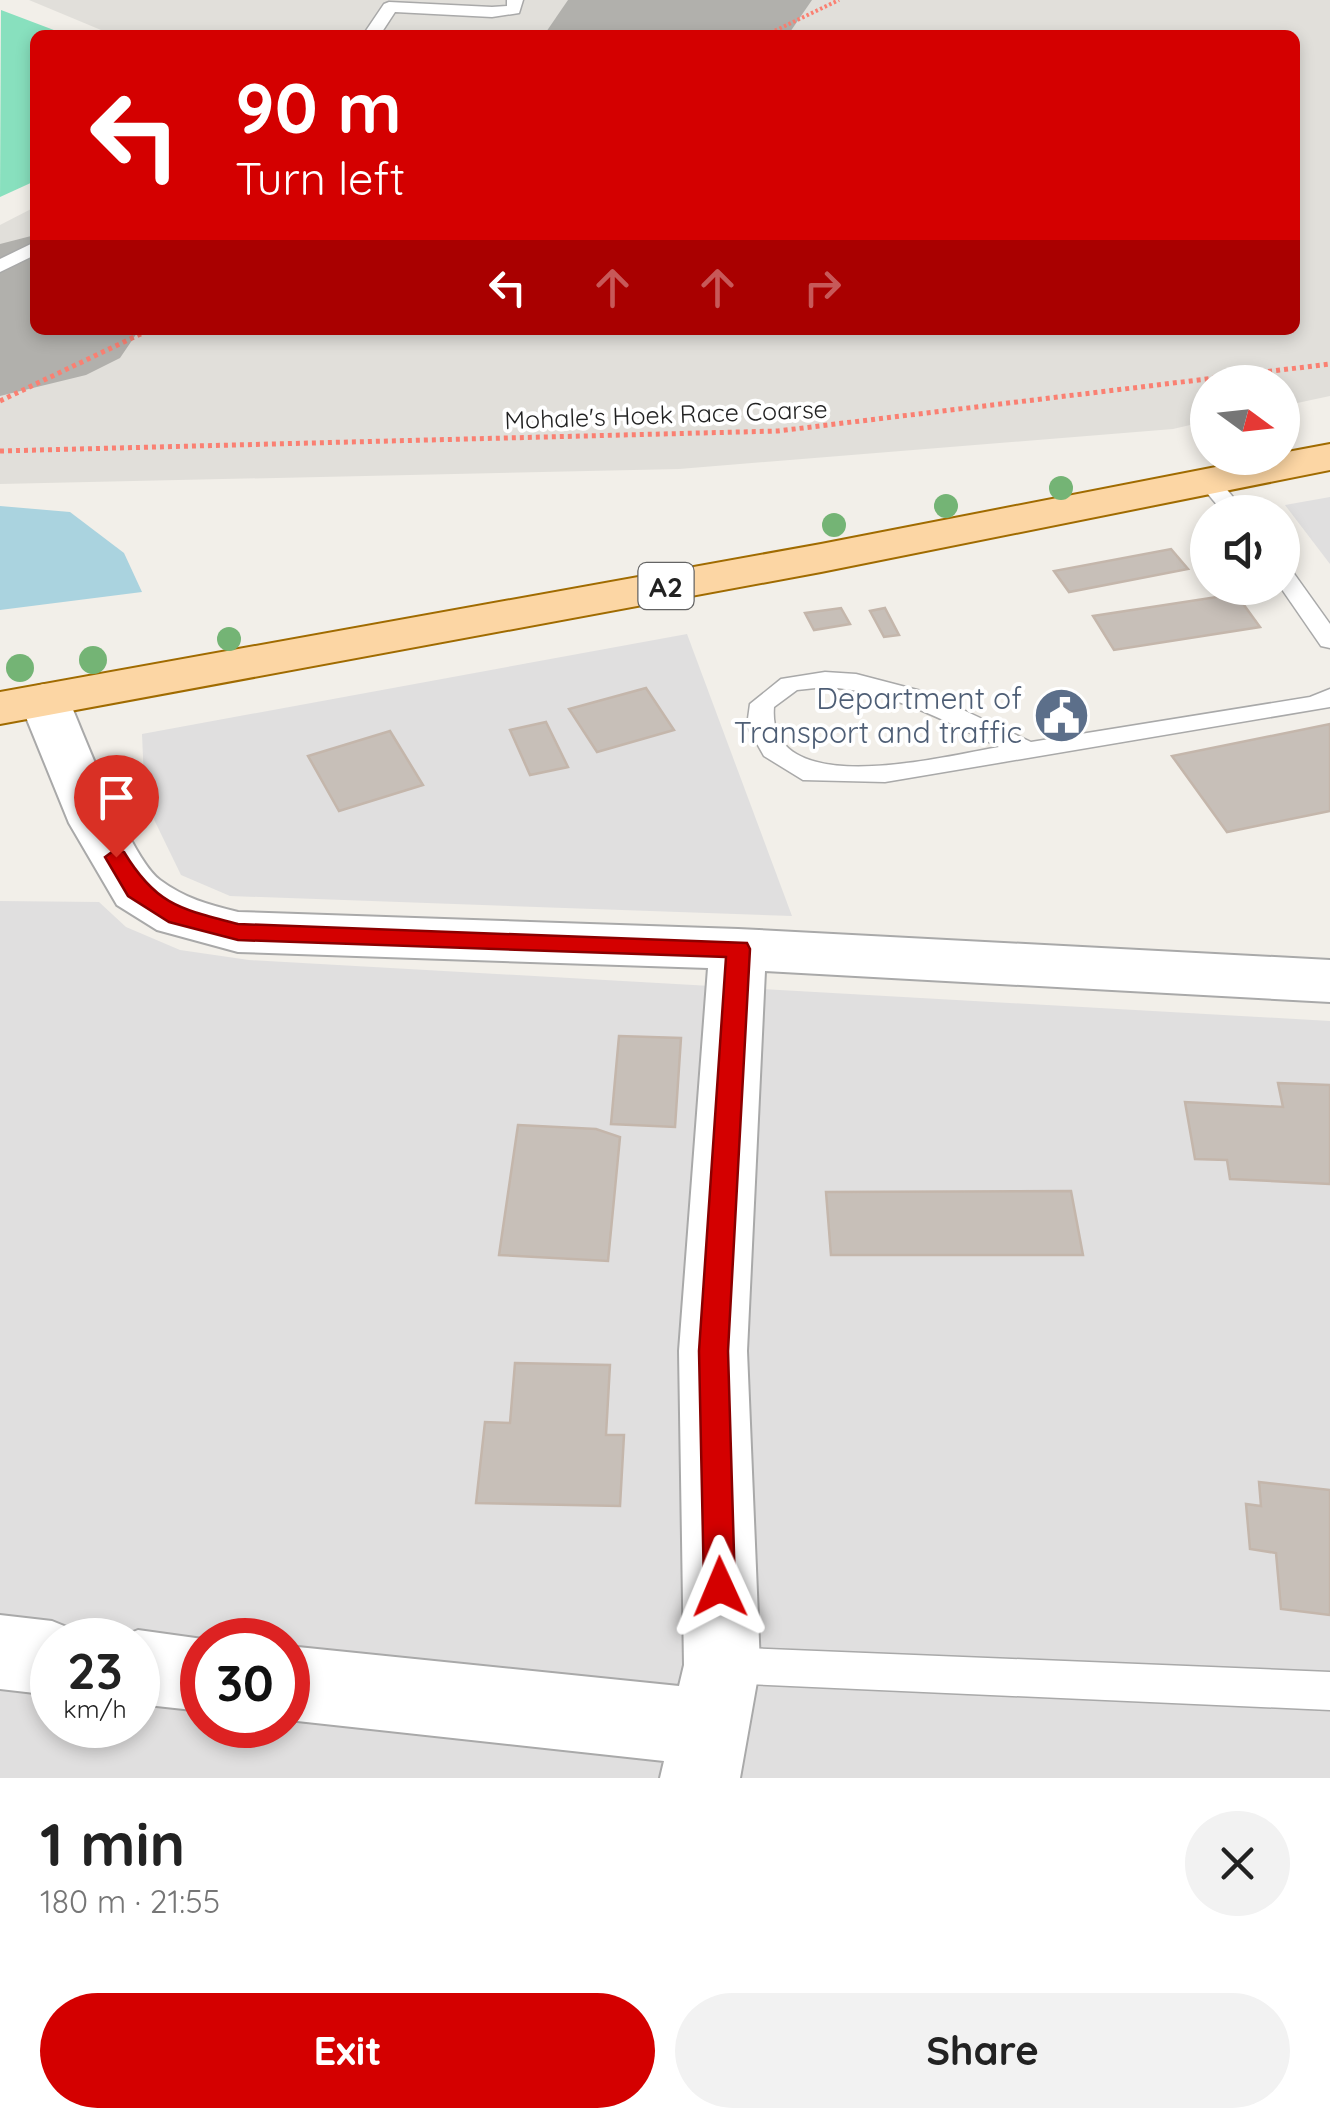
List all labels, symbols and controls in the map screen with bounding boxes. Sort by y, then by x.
text: 90 m [235,63,402,151]
icon: left [70,70,200,200]
text: Turn left [235,150,405,206]
icon: left [480,260,535,315]
icon: ahead [585,260,640,315]
icon: ahead [690,260,745,315]
icon: right [795,260,850,315]
north arrow [1190,365,1300,475]
map controls [1190,365,1300,605]
street label: Mohale's Hoek Race Coarse [504,393,828,435]
button: sound [1190,495,1300,605]
road number: A2 [638,563,694,609]
place label: Department of Transport and traffic [734,679,1022,751]
public building icon: Department of Transport and traffic [1031,685,1091,745]
pin [74,755,159,858]
icon: arrive [89,770,144,825]
position arrow [668,1535,772,1639]
speed limit sign: 30 [180,1618,310,1748]
text: 23 [67,1639,123,1702]
text: km/h [63,1693,127,1724]
text: 1 min [40,1806,185,1881]
button: close [1185,1811,1290,1916]
text: 180 m · 21:55 [40,1881,220,1921]
button: Exit [40,1993,655,2108]
button: Share [675,1993,1290,2108]

